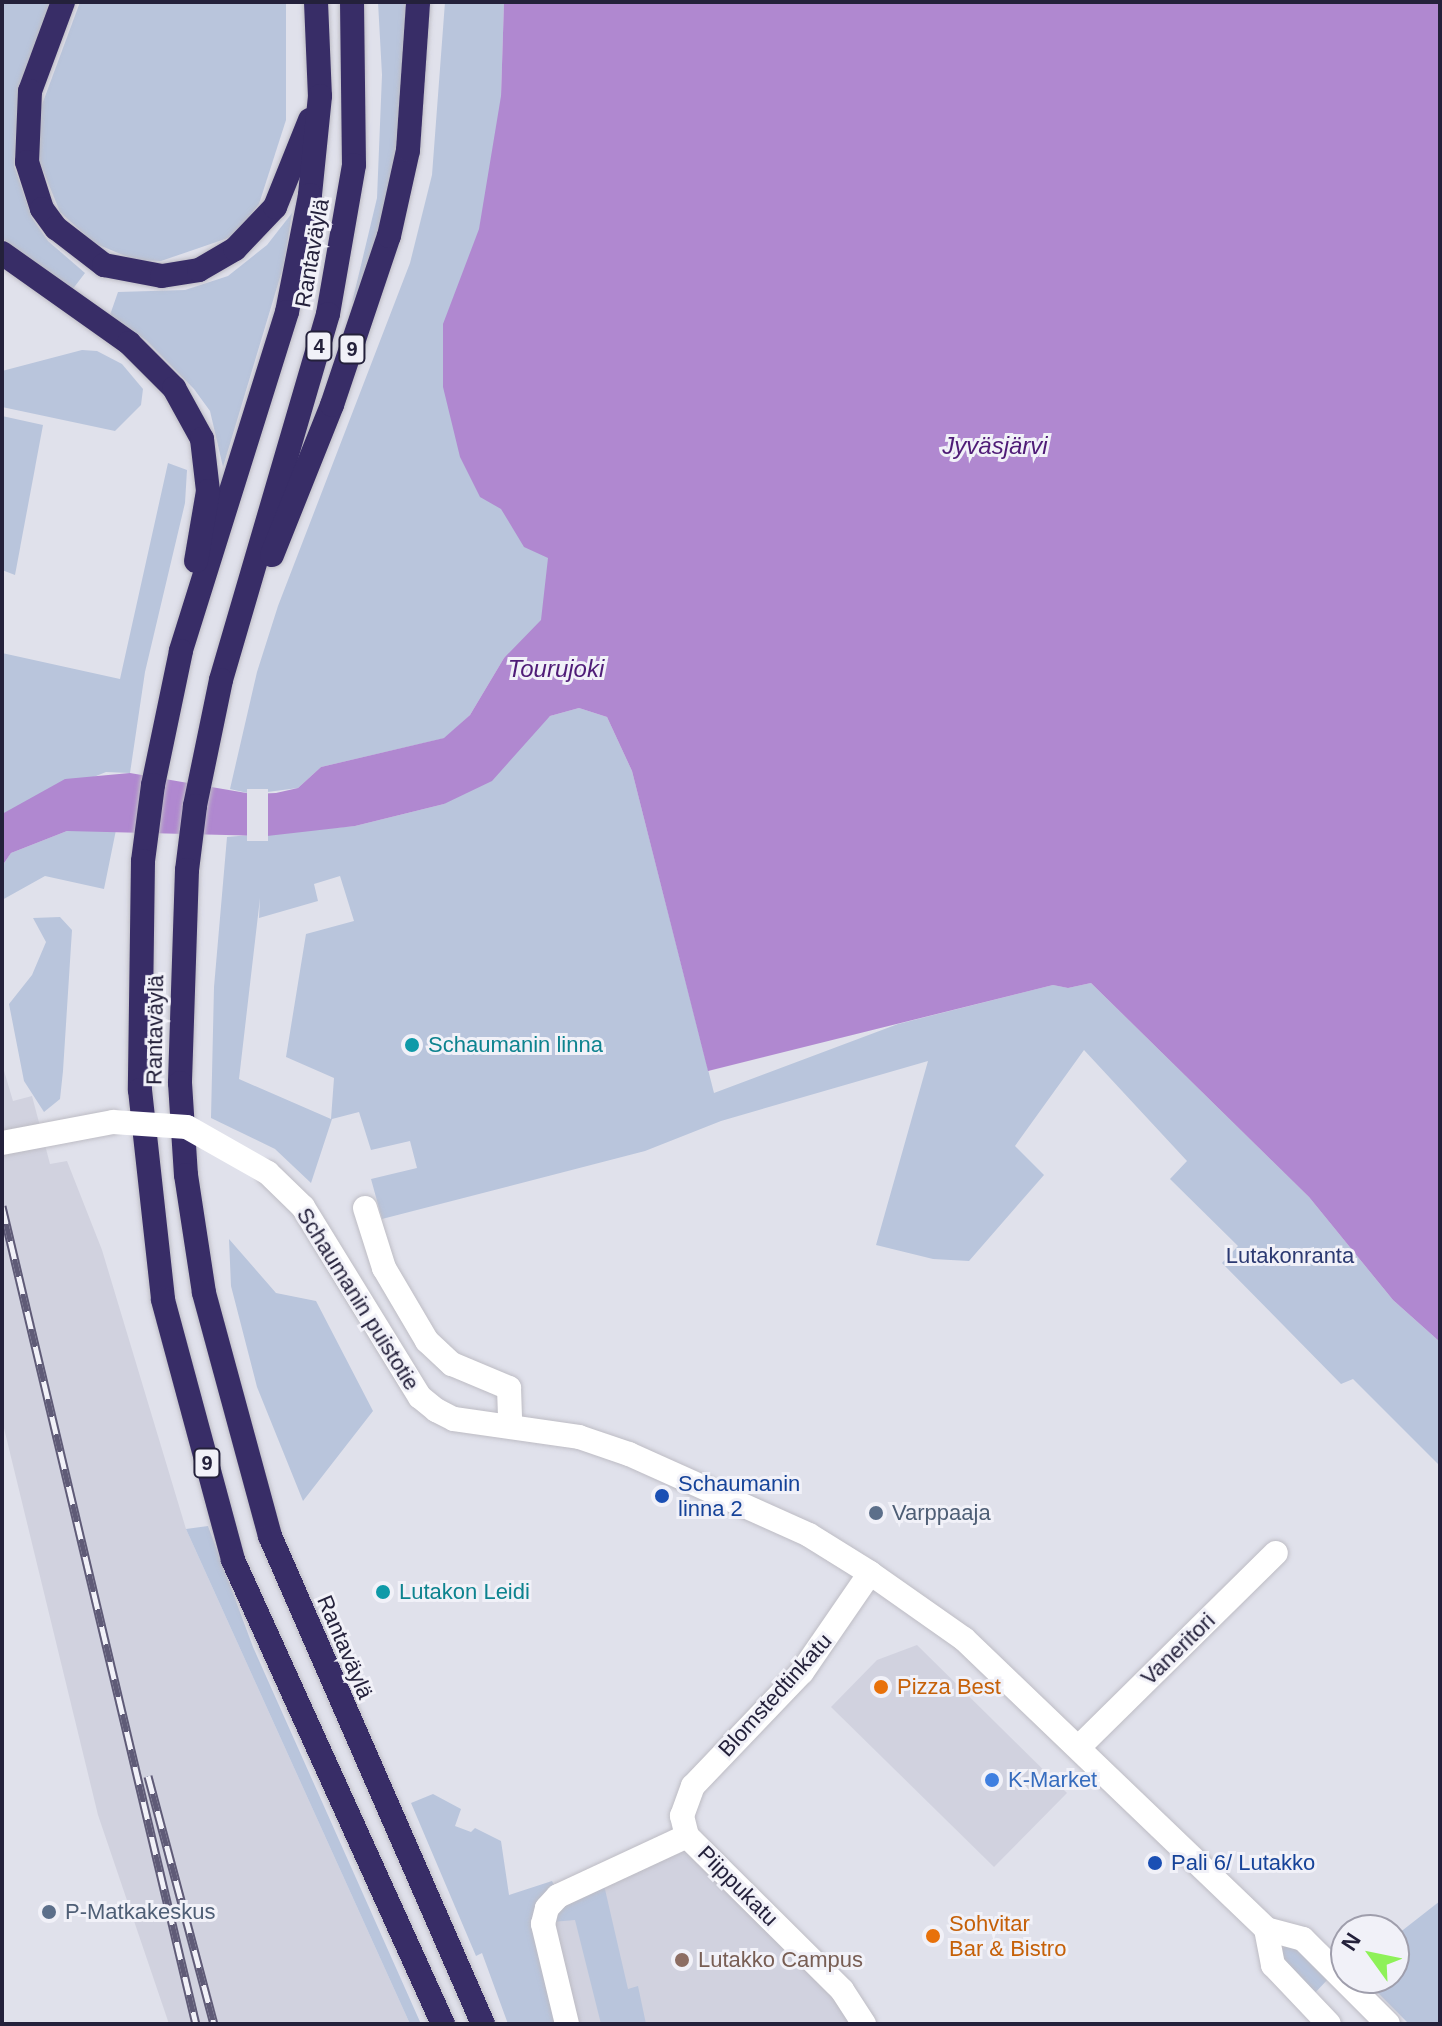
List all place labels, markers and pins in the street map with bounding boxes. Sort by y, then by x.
place label: Schaumanin linna [428,1032,603,1058]
marker: Schaumanin linna [403,1036,421,1054]
place label: Schaumanin linna 2 [678,1470,800,1522]
marker: Schaumanin linna 2 [653,1487,671,1505]
place label: Varppaaja [892,1500,991,1526]
marker: Varppaaja [867,1504,885,1522]
place label: Lutakon Leidi [399,1579,530,1605]
marker: Lutakon Leidi [374,1583,392,1601]
place label: Pizza Best [897,1674,1001,1700]
marker: Pizza Best [872,1678,890,1696]
place label: K-Market [1008,1767,1097,1793]
marker: K-Market [983,1771,1001,1789]
place label: Pali 6/ Lutakko [1171,1850,1315,1876]
marker: Pali 6/ Lutakko [1146,1854,1164,1872]
place label: P-Matkakeskus [65,1899,215,1925]
marker: P-Matkakeskus [40,1903,58,1921]
place label: Sohvitar Bar & Bistro [949,1910,1066,1962]
marker: Sohvitar Bar & Bistro [924,1927,942,1945]
place label: Lutakko Campus [698,1947,863,1973]
marker: Lutakko Campus [673,1951,691,1969]

